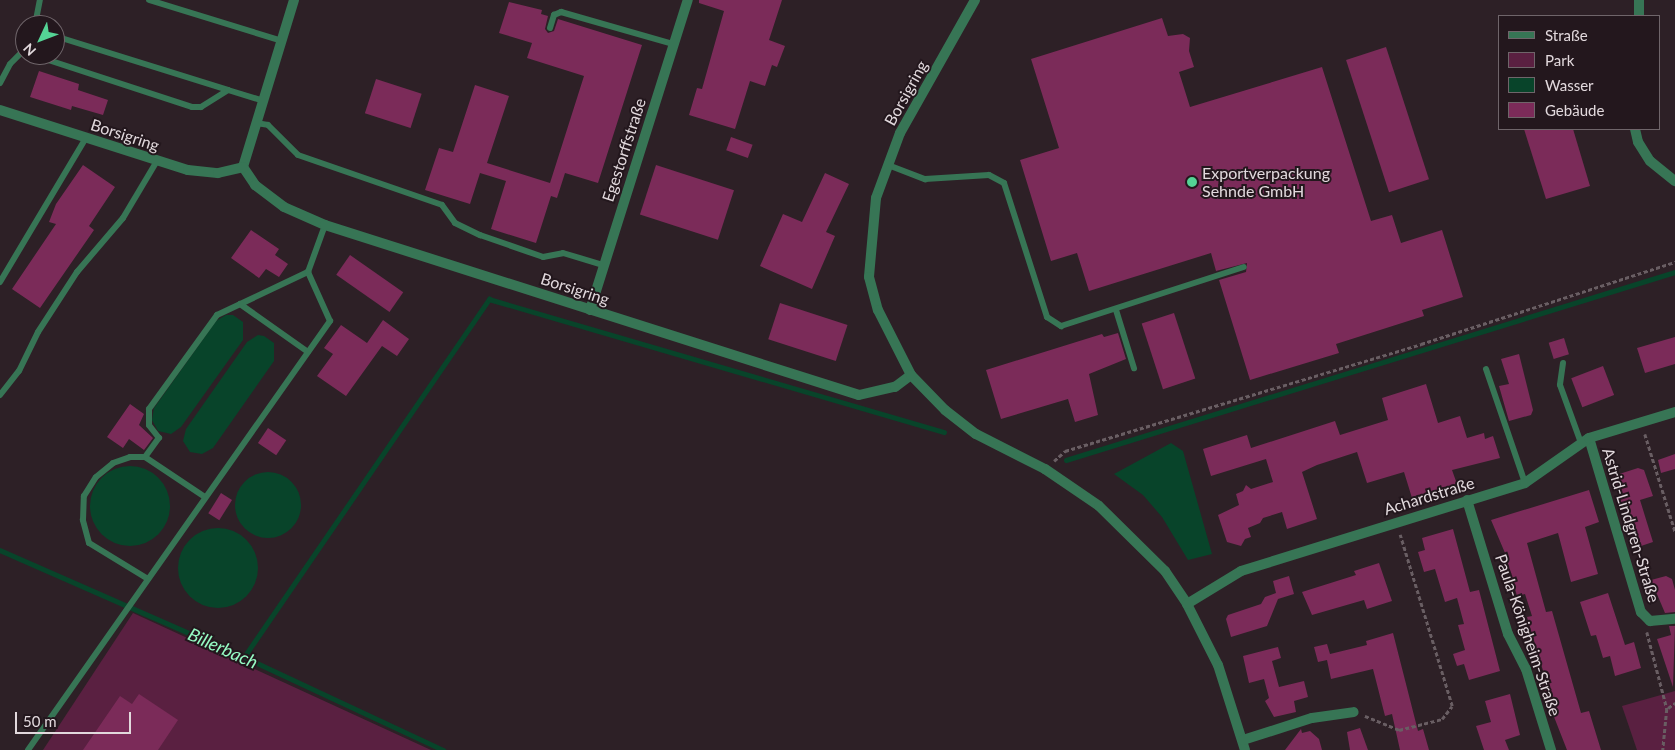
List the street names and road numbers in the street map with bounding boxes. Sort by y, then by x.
street label: Borsigring [880,57,932,129]
street label: Egestorffstraße [598,96,650,204]
street label: Borsigring [88,115,162,155]
street label: Borsigring [538,269,612,309]
street label: Astrid-Lindgren-Straße [1598,445,1664,605]
street label: Achardstraße [1381,473,1477,519]
street label: Paula-Königheim-Straße [1491,552,1565,718]

